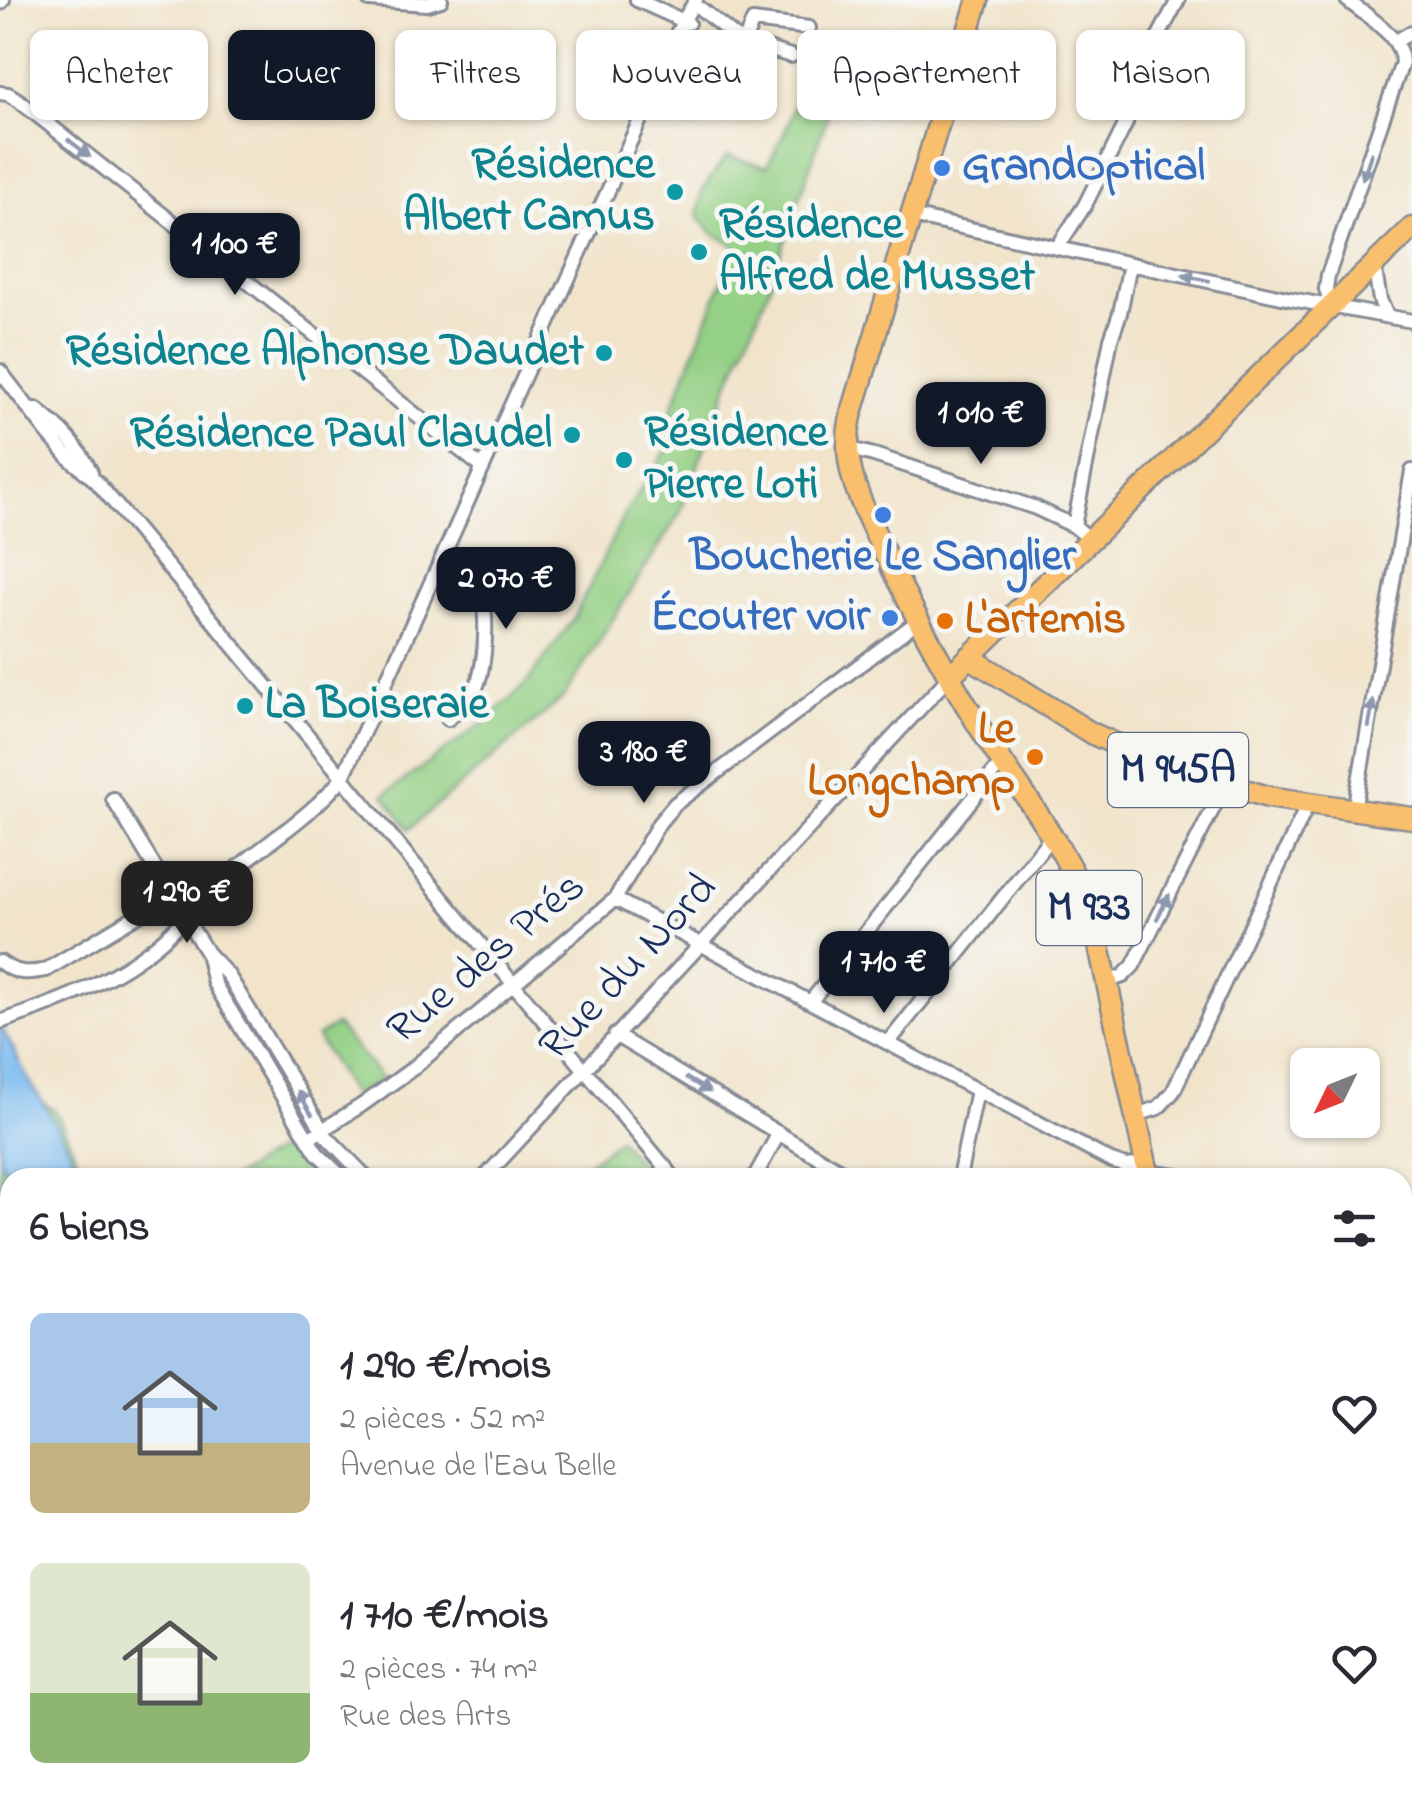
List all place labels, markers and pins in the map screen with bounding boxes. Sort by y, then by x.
place label: Résidence Albert Camus [403,133,657,251]
place label: GrandOptical [962,135,1205,201]
marker: GrandOptical [931,157,953,179]
marker: Résidence Albert Camus [664,181,686,203]
place label: Résidence Alfred de Musset [719,193,1036,311]
pin: 1 100 € [143,213,327,298]
marker: Résidence Alfred de Musset [688,241,710,263]
place label: Résidence Alphonse Daudet [66,320,585,386]
marker: Résidence Alphonse Daudet [593,342,615,364]
pin: 1 010 € [889,382,1073,467]
place label: Résidence Pierre Loti [644,401,830,519]
place label: Résidence Paul Claudel [130,402,552,468]
marker: Résidence Paul Claudel [561,424,583,446]
marker: Résidence Pierre Loti [613,449,635,471]
marker: Boucherie Le Sanglier [872,504,894,526]
place label: Boucherie Le Sanglier [688,525,1077,593]
pin: 2 070 € [414,547,598,632]
place label: Écouter voir [650,585,871,651]
place label: L'artemis [965,588,1126,654]
marker: Écouter voir [879,607,901,629]
marker: L'artemis [934,610,956,632]
place label: La Boiseraie [265,673,490,739]
marker: La Boiseraie [234,695,256,717]
place label: Le Longchamp [807,698,1017,818]
pin: 3 180 € [552,721,736,806]
marker: Le Longchamp [1024,746,1046,768]
pin: 1 290 € [95,861,279,946]
pin: 1 710 € [792,931,976,1016]

